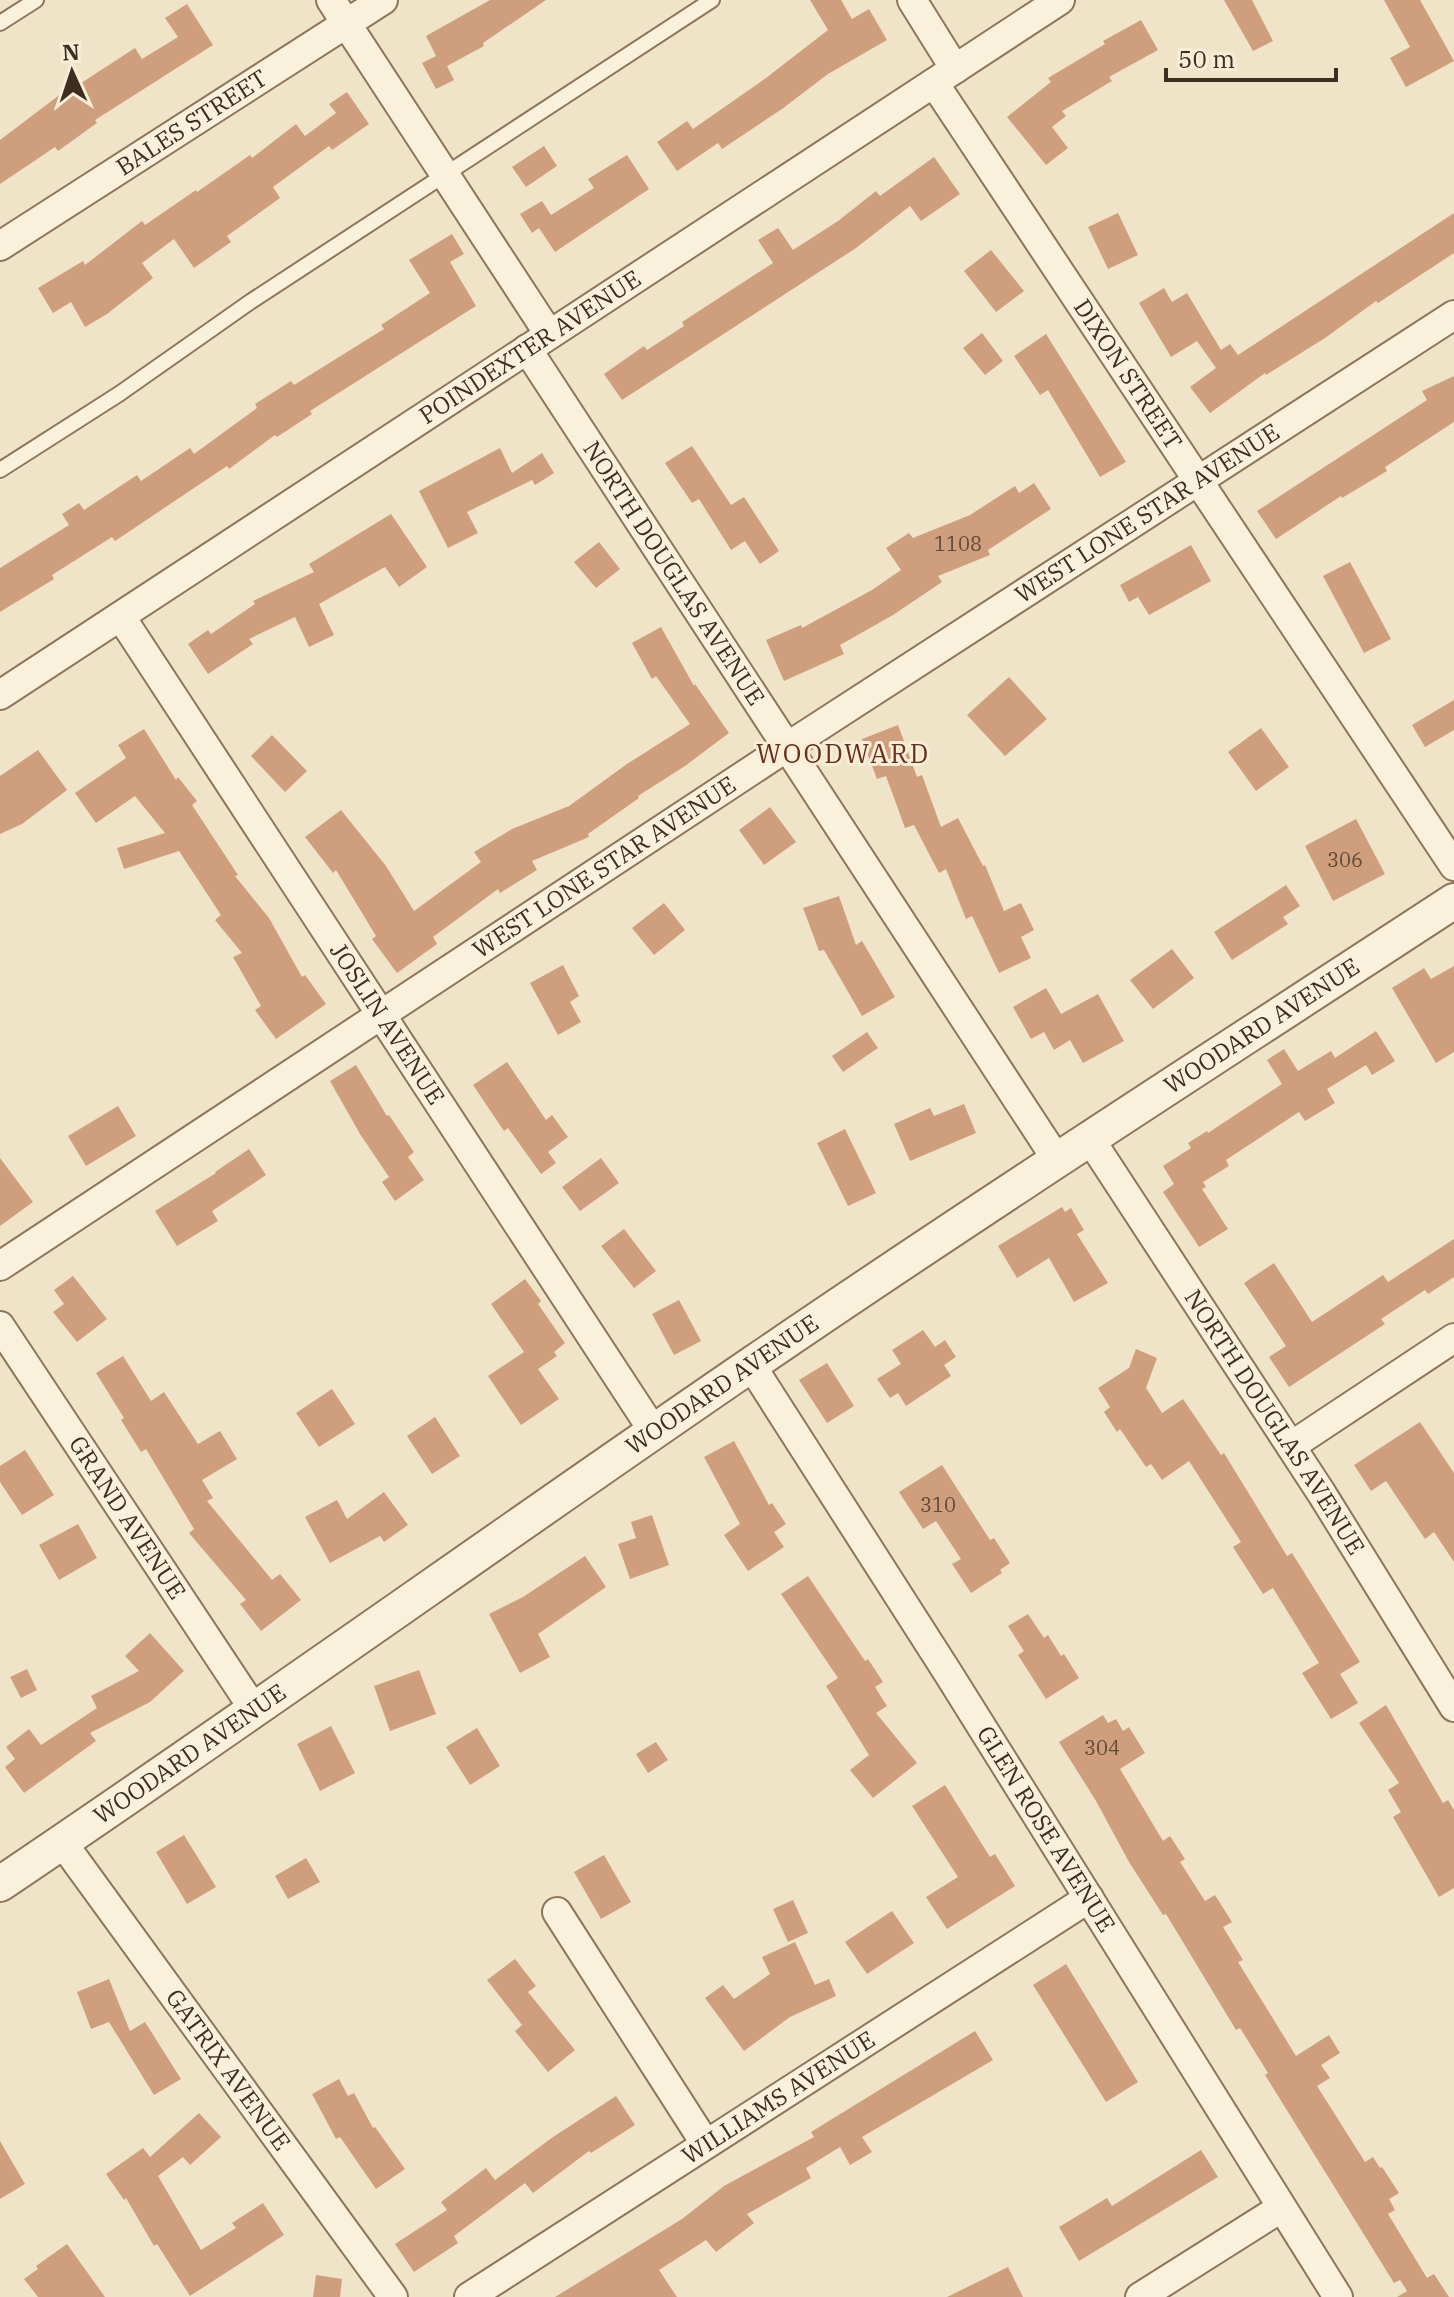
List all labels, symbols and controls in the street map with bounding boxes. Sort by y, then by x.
north arrow [32,32,112,112]
scale bar [1166,32,1336,82]
text: N [61,37,80,66]
text: 50 m [1178,43,1235,75]
street label: BALES STREET [110,62,273,182]
street label: POINDEXTER AVENUE [413,262,647,431]
street label: DIXON STREET [1067,292,1190,456]
street label: WEST LONE STAR AVENUE [1008,415,1285,610]
street label: NORTH DOUGLAS AVENUE [576,434,773,711]
house number: 1108 [934,530,982,557]
district label: WOODWARD [756,736,930,770]
street label: WEST LONE STAR AVENUE [466,768,742,965]
house number: 306 [1327,846,1363,873]
street label: JOSLIN AVENUE [323,936,453,1110]
street label: WOODARD AVENUE [1157,950,1365,1101]
street label: NORTH DOUGLAS AVENUE [1178,1283,1373,1560]
street label: WOODARD AVENUE [619,1307,824,1461]
street label: GRAND AVENUE [62,1429,194,1605]
house number: 310 [920,1491,956,1518]
street label: WOODARD AVENUE [87,1676,292,1831]
street label: GLEN ROSE AVENUE [970,1720,1123,1938]
house number: 304 [1084,1734,1120,1761]
street label: GATRIX AVENUE [159,1982,298,2157]
street label: WILLIAMS AVENUE [675,2023,881,2171]

